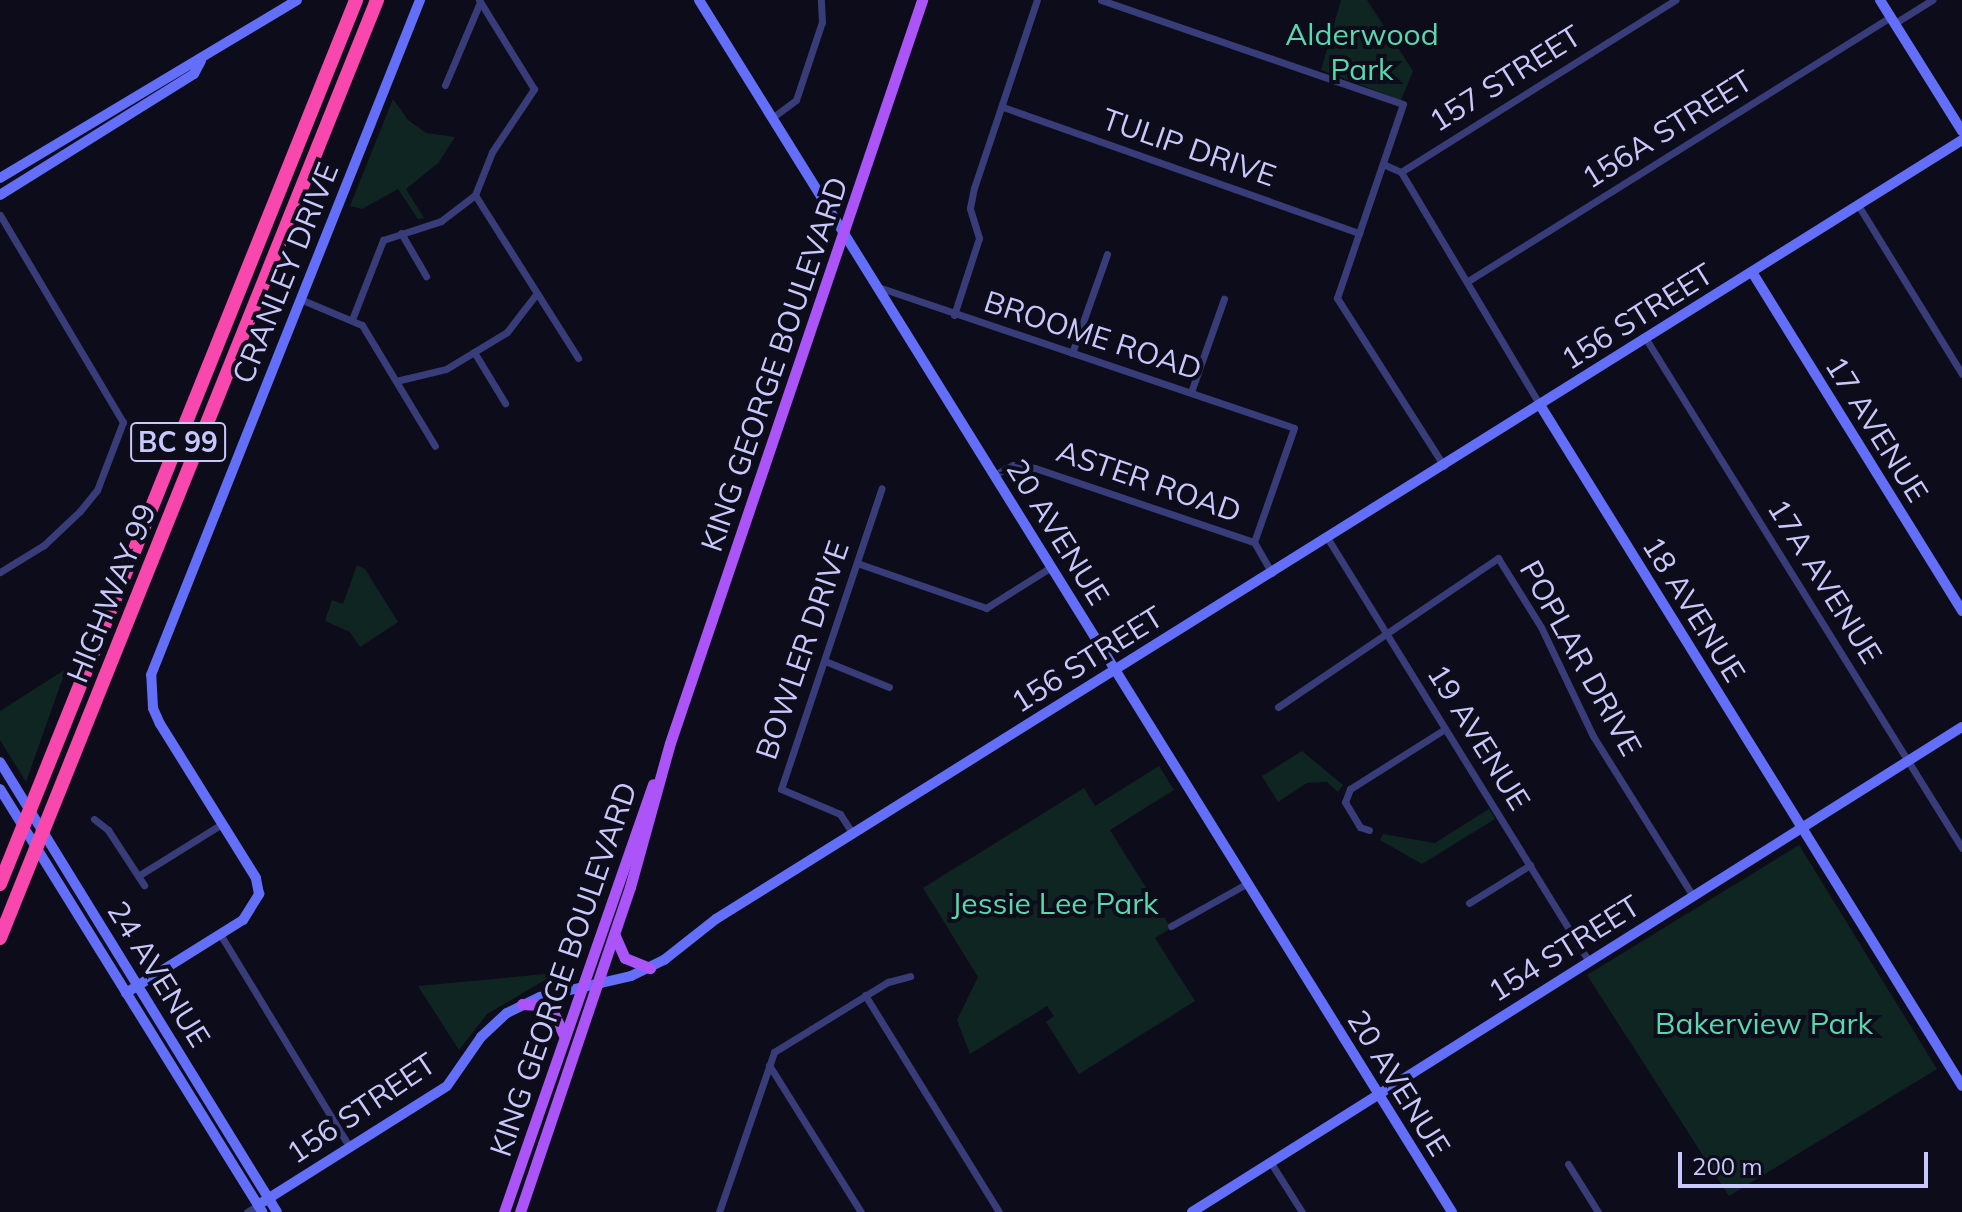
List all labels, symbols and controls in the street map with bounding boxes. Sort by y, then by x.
park label: Alderwood Park [1285,16,1439,86]
street label: 157 STREET [1423,17,1587,139]
street label: 156A STREET [1575,62,1759,196]
street label: TULIP DRIVE [1098,101,1280,193]
street label: CRANLEY DRIVE [224,157,346,389]
street label: KING GEORGE BOULEVARD [693,172,855,556]
street label: 156 STREET [1555,255,1719,377]
street label: BROOME ROAD [980,283,1206,387]
street label: 17 AVENUE [1818,350,1936,508]
road number: BC 99 [130,418,226,466]
street label: ASTER ROAD [1052,433,1246,529]
street label: 20 AVENUE [999,453,1117,611]
street label: 17A AVENUE [1760,492,1890,670]
street label: HIGHWAY 99 [59,498,163,688]
street label: 18 AVENUE [1635,530,1753,688]
street label: BOWLER DRIVE [748,536,856,764]
street label: POPLAR DRIVE [1512,554,1650,762]
street label: 156 STREET [1005,598,1169,720]
street label: 19 AVENUE [1420,658,1538,816]
street label: KING GEORGE BOULEVARD [482,777,644,1161]
park label: Jessie Lee Park [951,885,1159,921]
street label: 154 STREET [1482,887,1646,1009]
street label: 24 AVENUE [100,895,218,1053]
street label: 20 AVENUE [1340,1004,1458,1162]
park label: Bakerview Park [1655,1005,1873,1041]
street label: 156 STREET [280,1045,442,1171]
scale bar [1682,1136,1932,1186]
text: 200 m [1692,1151,1763,1181]

